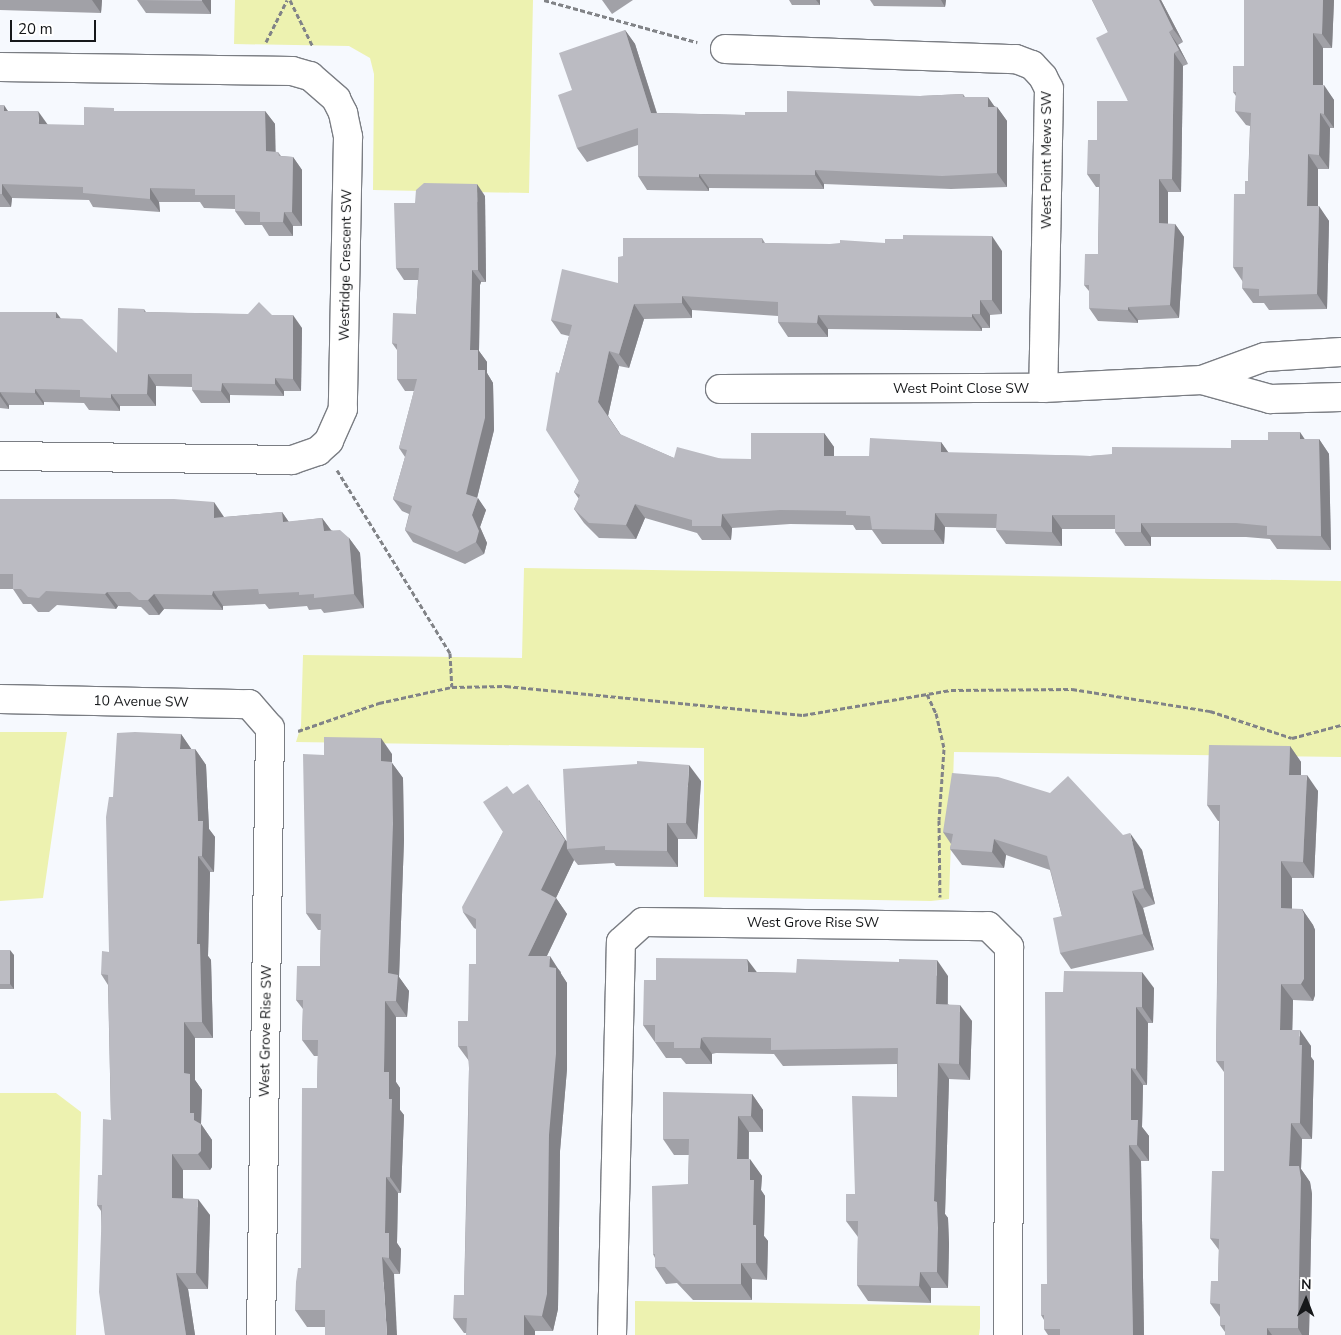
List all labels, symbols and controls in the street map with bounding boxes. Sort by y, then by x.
scale bar [12,10,99,42]
text: 20 m [18,19,53,39]
street label: West Point Mews SW [1039,91,1055,229]
street label: Westridge Crescent SW [336,189,356,341]
street label: West Point Close SW [893,381,1029,397]
street label: 10 Avenue SW [93,693,189,711]
street label: West Grove Rise SW [747,915,879,931]
street label: West Grove Rise SW [256,965,276,1097]
north arrow [1281,1275,1331,1325]
text: N [1301,1275,1312,1294]

